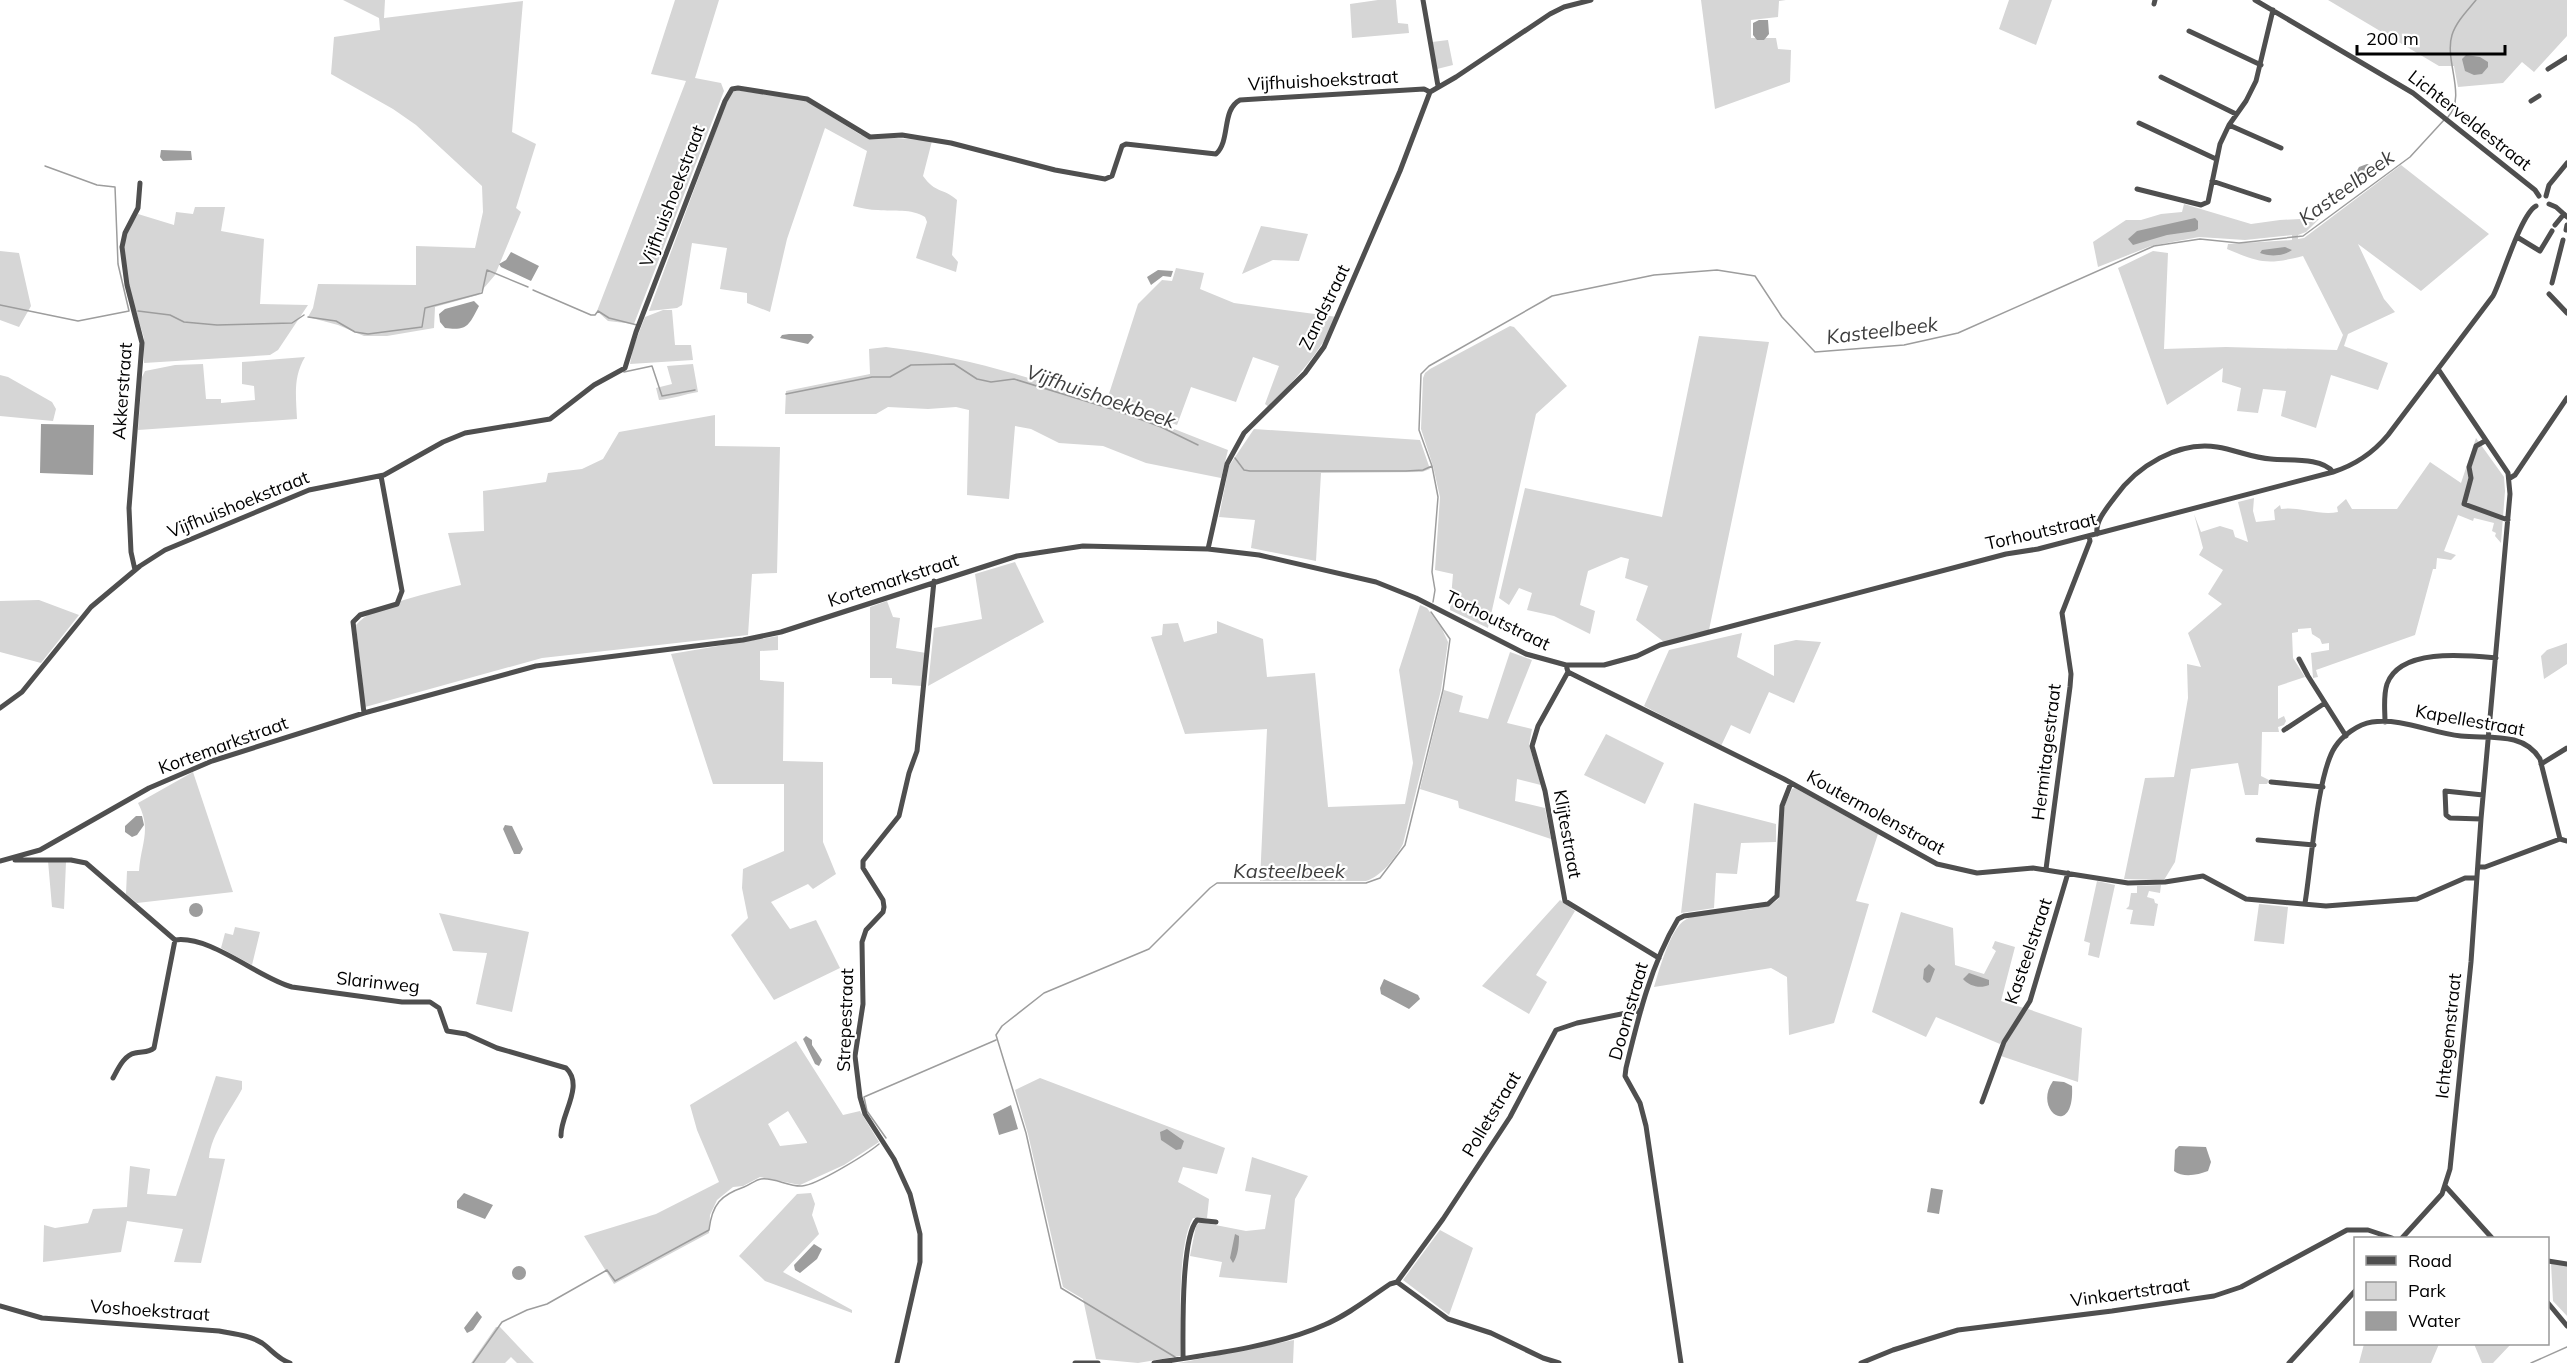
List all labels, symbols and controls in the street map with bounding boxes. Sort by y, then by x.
scale bar [2357,18,2506,56]
text: 200 m [2366,27,2419,50]
street label: Vijfhuishoekstraat [1247,65,1399,95]
street label: Lichterveldestraat [2404,65,2536,175]
street label: Vijfhuishoekstraat [634,122,710,270]
water label: Kasteelbeek [2293,144,2399,230]
street label: Zandstraat [1293,261,1355,353]
water label: Kasteelbeek [1825,311,1940,349]
street label: Akkerstraat [107,342,137,440]
water label: Vijfhuishoekbeek [1023,359,1180,434]
street label: Vijfhuishoekstraat [164,465,312,543]
street label: Torhoutstraat [1983,507,2099,555]
street label: Kortemarkstraat [825,548,961,612]
street label: Torhoutstraat [1442,585,1554,655]
street label: Hermitagestraat [2026,682,2066,822]
street label: Kapellestraat [2414,699,2526,741]
street label: Kortemarkstraat [155,711,291,779]
street label: Koutermolenstraat [1803,764,1949,860]
street label: Klijtestraat [1549,788,1587,880]
water label: Kasteelbeek [1233,858,1346,883]
street label: Kasteelstraat [1999,895,2057,1007]
street label: Doornstraat [1603,959,1653,1063]
street label: Slarinweg [335,966,421,998]
street label: Strepestraat [832,968,858,1072]
street label: Ichtegemstraat [2430,972,2466,1100]
street label: Polletstraat [1456,1067,1526,1161]
legend [2354,1237,2549,1345]
text: Road [2408,1249,2452,1272]
street label: Vinkaertstraat [2069,1272,2191,1312]
text: Park [2408,1279,2447,1302]
street label: Voshoekstraat [89,1294,211,1326]
text: Water [2408,1309,2461,1332]

